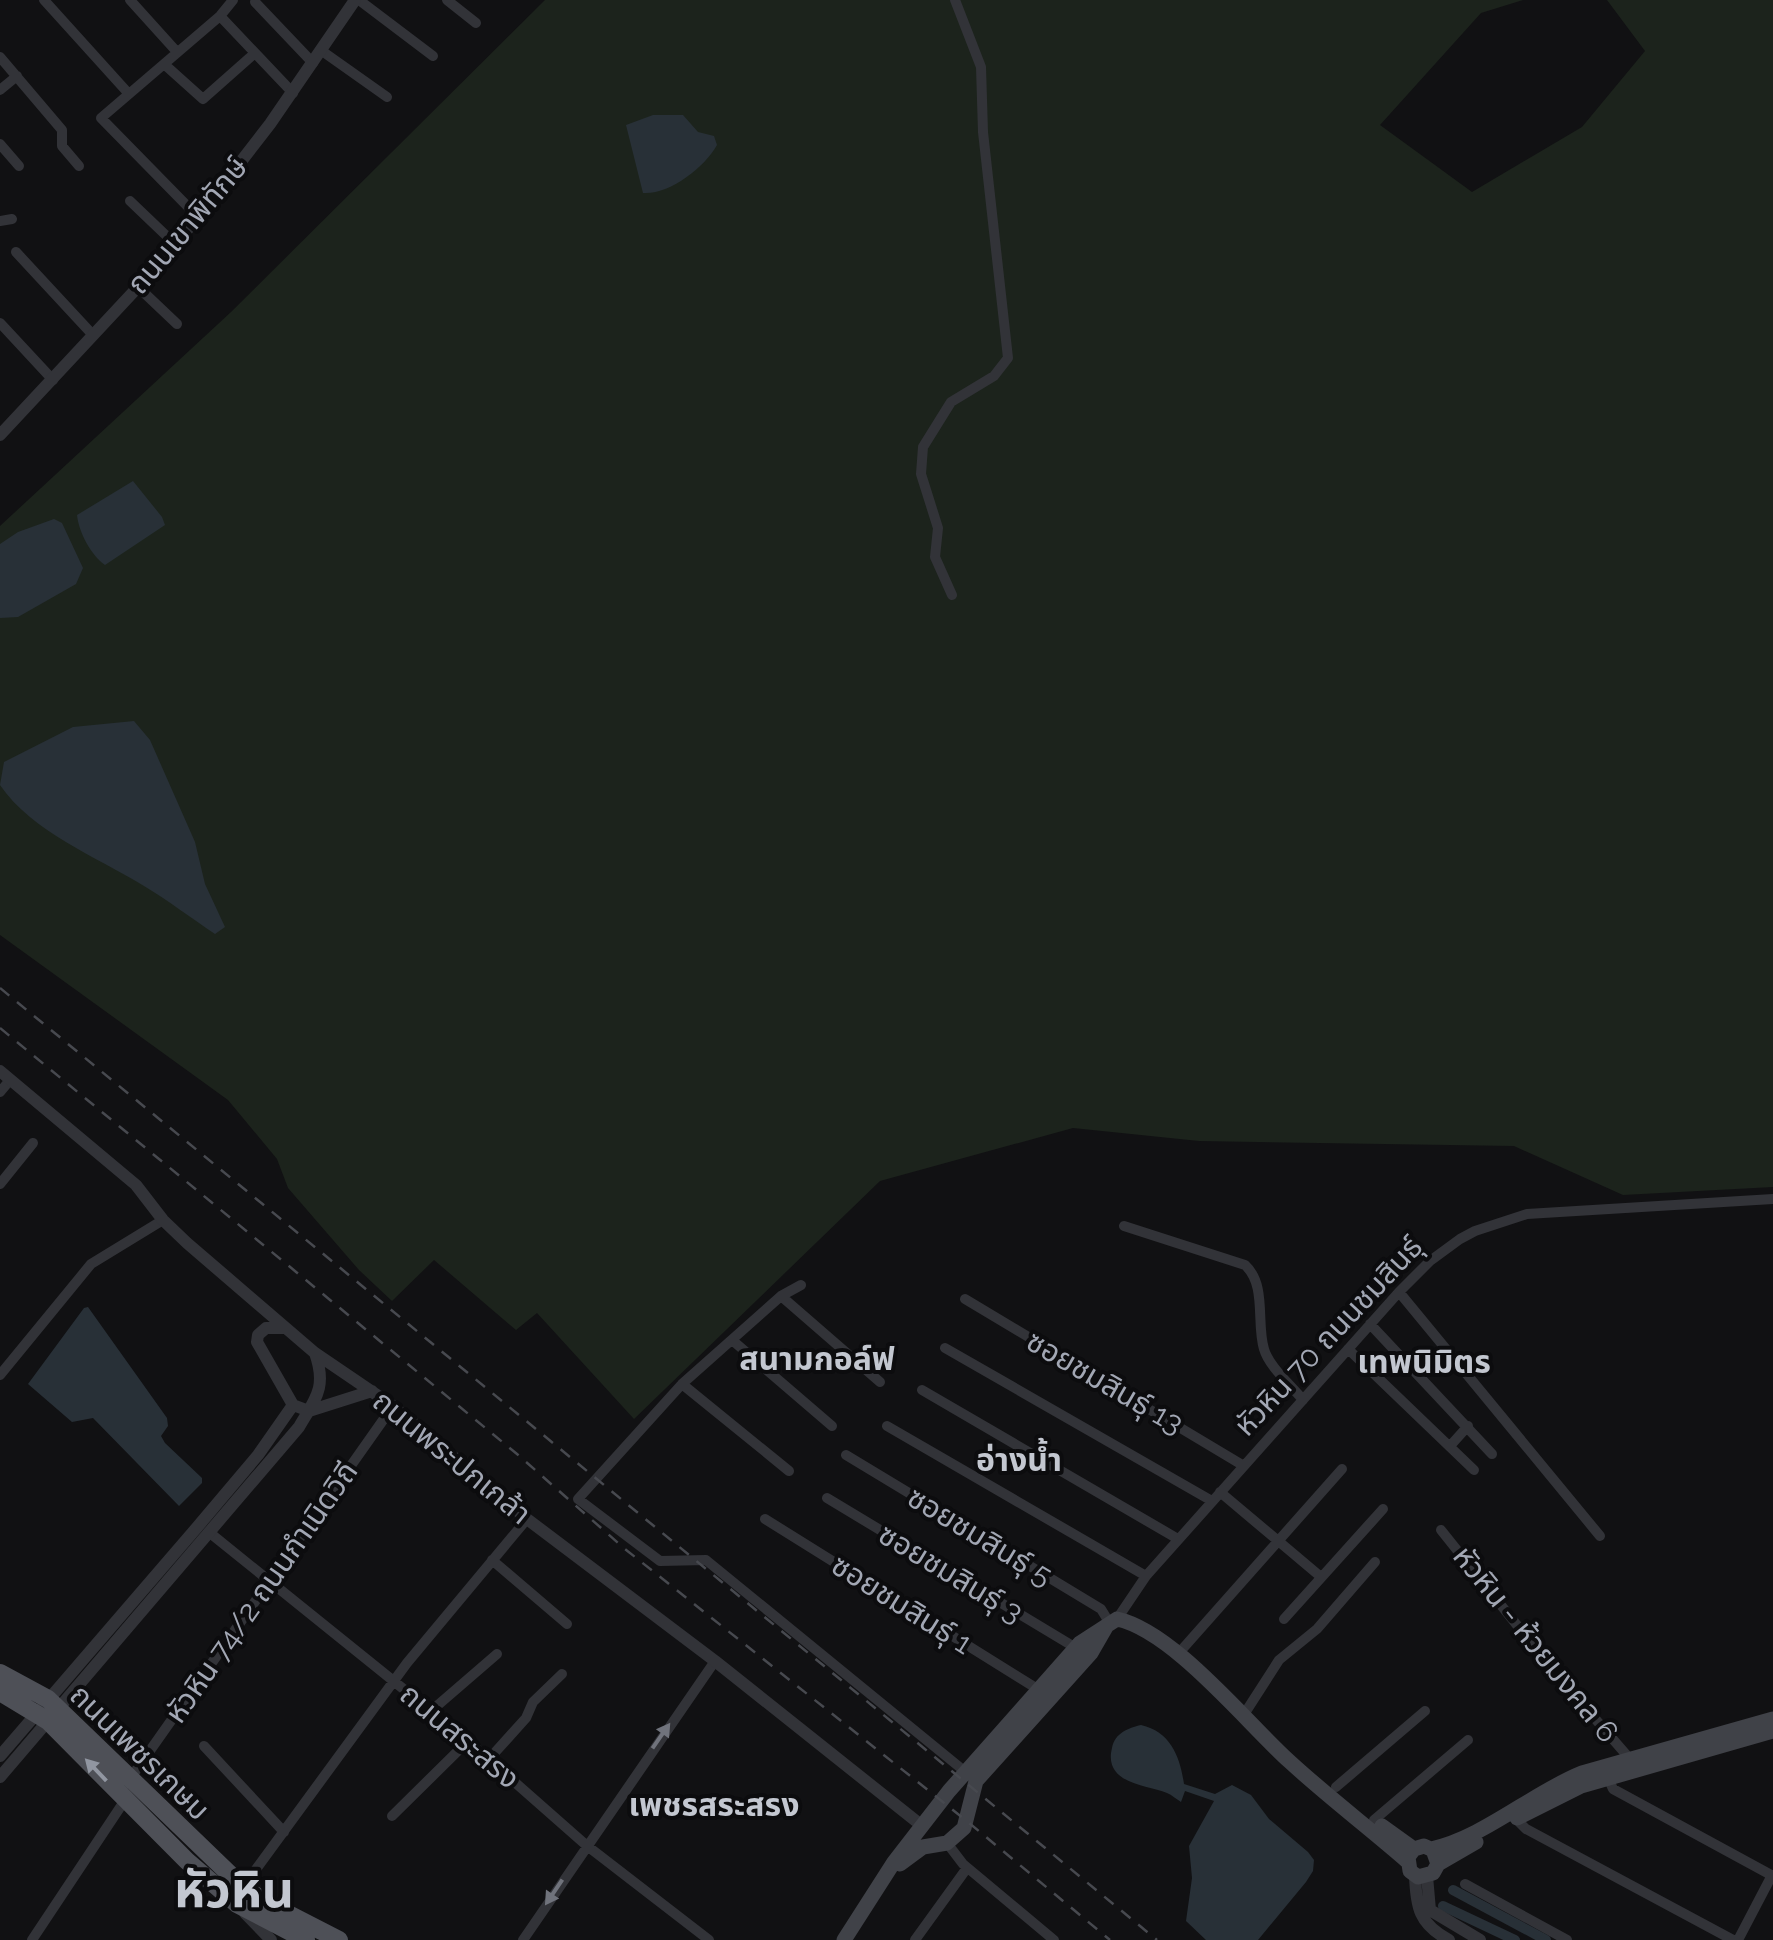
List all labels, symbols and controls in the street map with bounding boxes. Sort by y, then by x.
street label: ถนนเขาพิทักษ์ [120,149,254,301]
street label: หัวหิน 70 ถนนชมสินธุ์ [1227,1229,1430,1444]
street label: ซอยชมสินธุ์ 13 [1020,1323,1190,1442]
district label: สนามกอล์ฟ [739,1340,895,1377]
district label: เทพนิมิตร [1357,1343,1491,1380]
street label: ถนนพระปกเกล้า [366,1383,538,1531]
district label: อ่างน้ำ [976,1437,1062,1478]
street label: หัวหิน 74/2 ถนนกำเนิดวิถี [157,1455,365,1729]
street label: ซอยชมสินธุ์ 5 [901,1479,1059,1594]
street label: ซอยชมสินธุ์ 3 [872,1516,1030,1631]
street label: หัวหิน - ห้วยมงคล 6 [1446,1539,1626,1749]
street label: ซอยชมสินธุ์ 1 [825,1547,979,1662]
street label: ถนนสระสรง [393,1676,527,1796]
street label: ถนนเพชรเกษม [63,1677,217,1827]
one-way arrow [651,1722,670,1749]
one-way arrow [85,1759,108,1783]
district label: เพชรสระสรง [629,1786,799,1823]
district label: หัวหิน [174,1860,294,1919]
one-way arrow [545,1879,564,1906]

